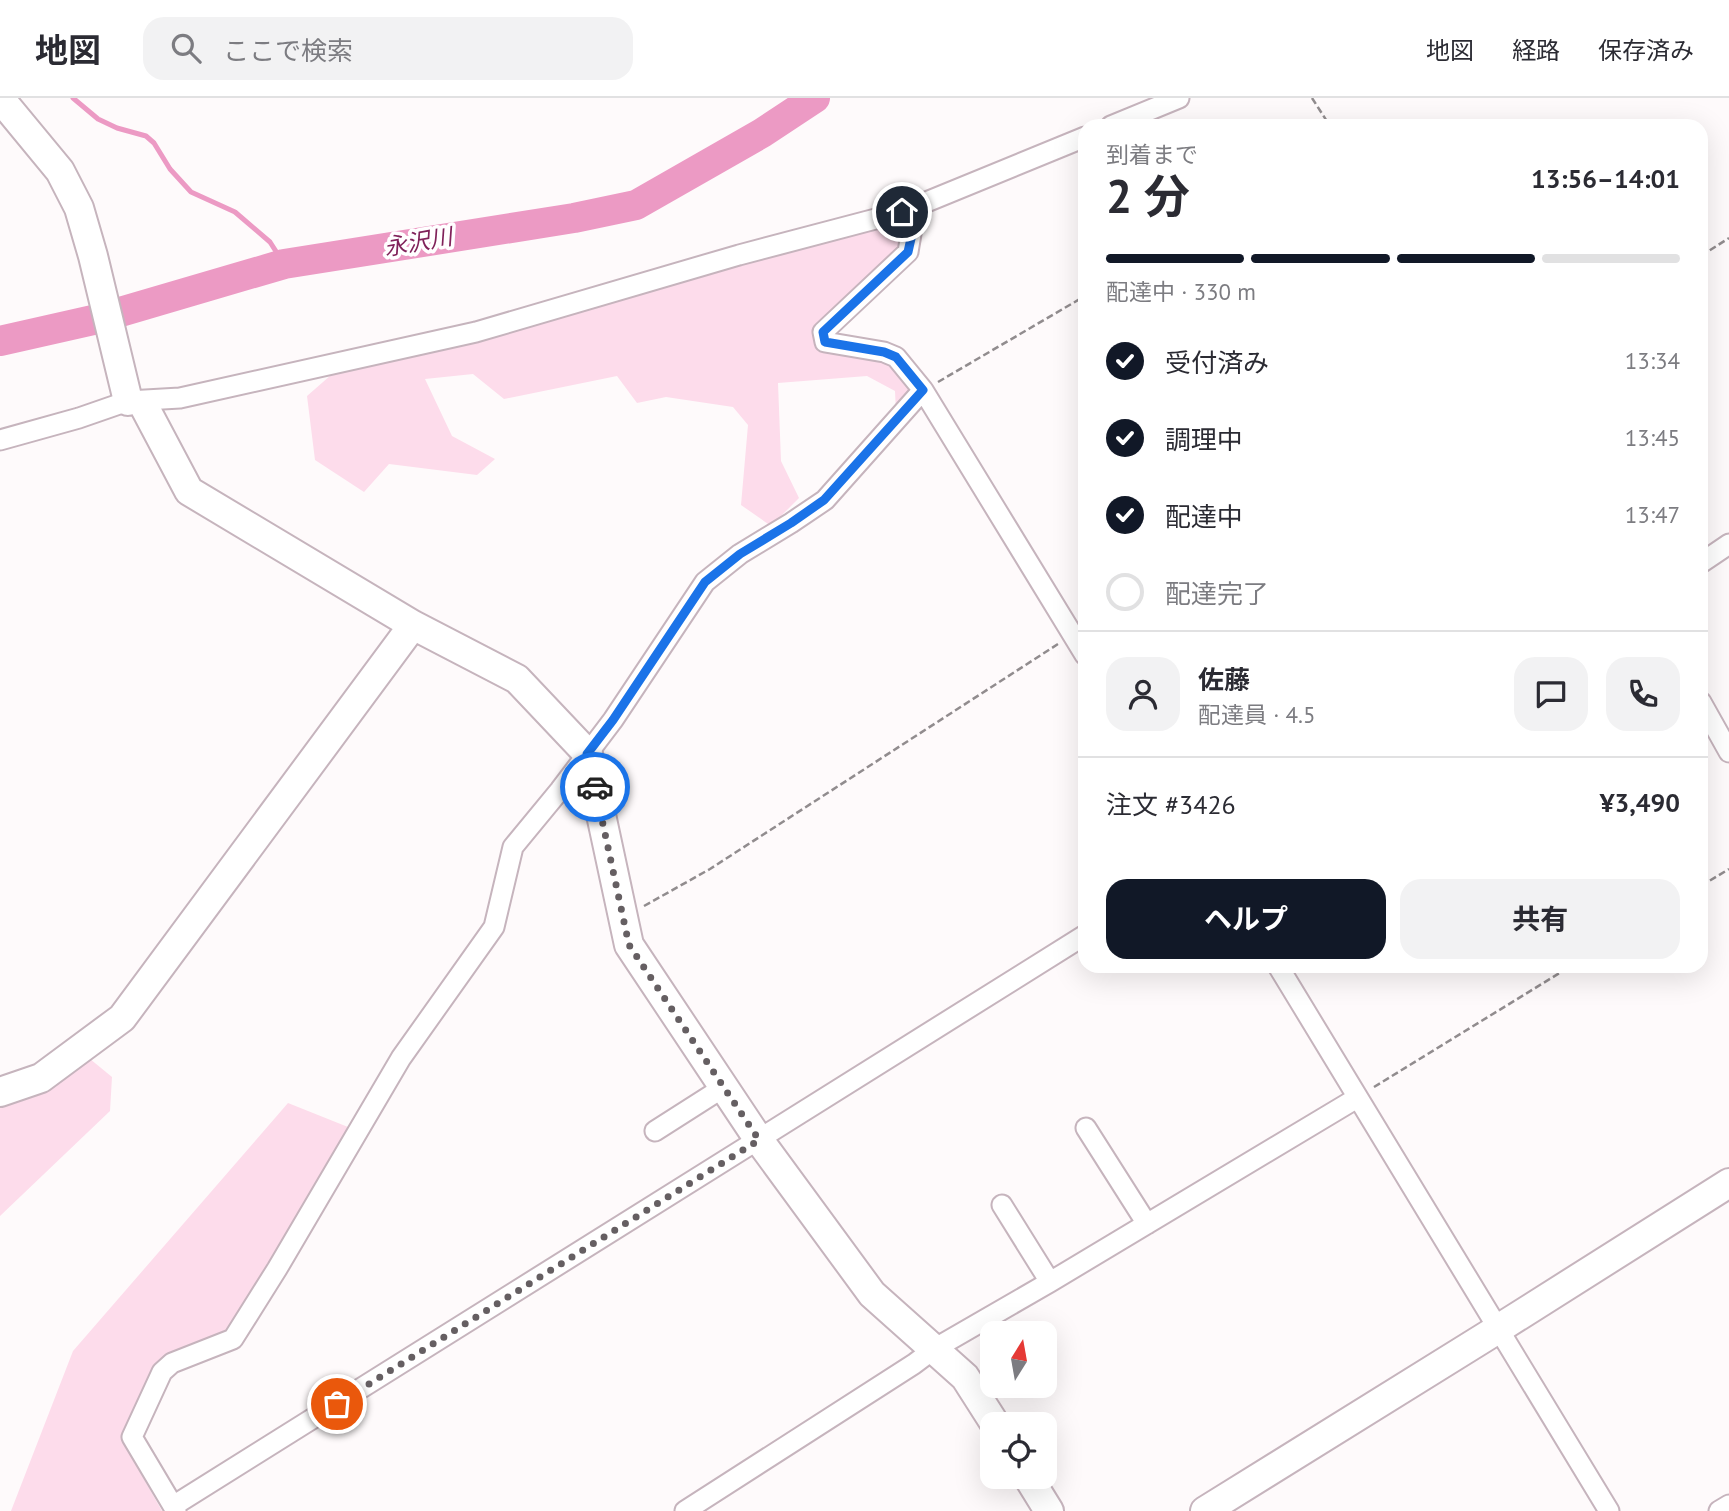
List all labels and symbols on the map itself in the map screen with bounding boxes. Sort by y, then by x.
pin [872,182,932,242]
water label: 永沢川 [381,221,457,262]
courier [560,752,630,822]
north arrow [980,1321,1057,1398]
pin [307,1374,367,1434]

